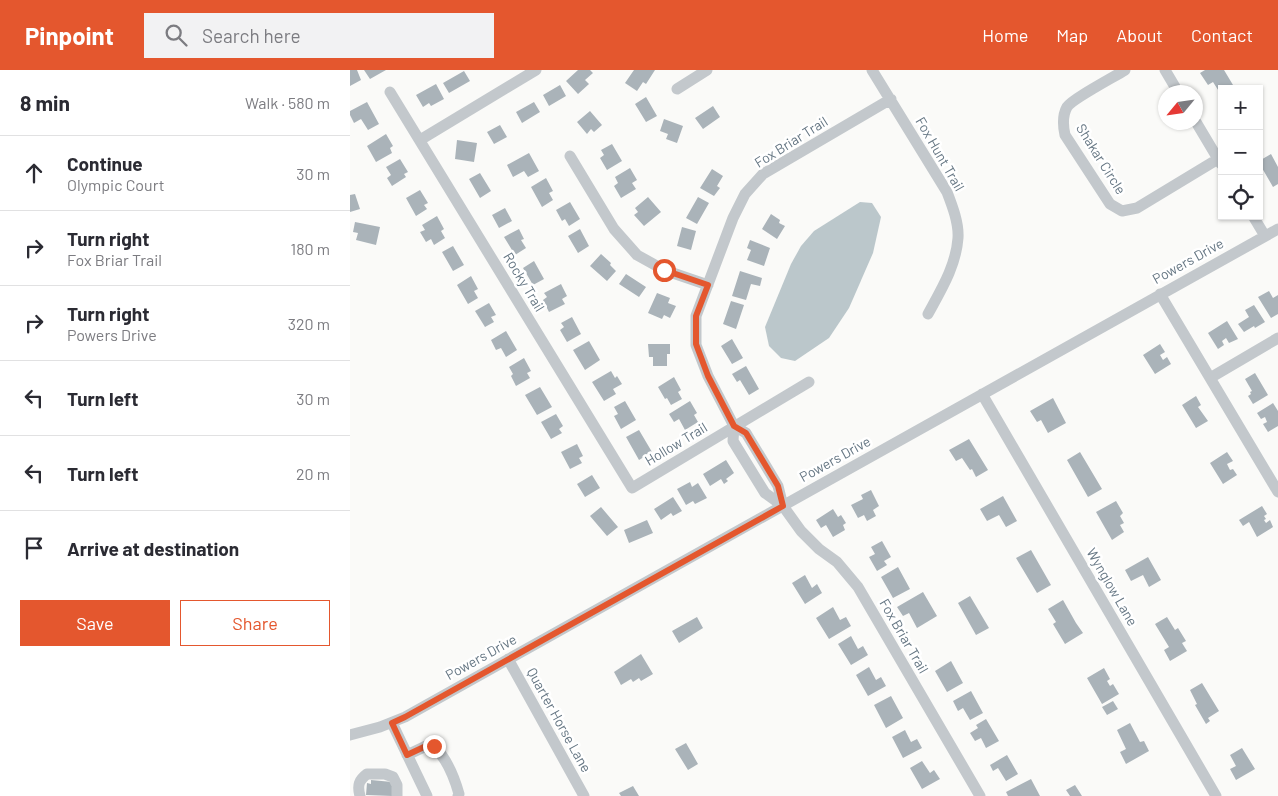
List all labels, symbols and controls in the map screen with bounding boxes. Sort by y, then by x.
search box [144,13,494,58]
text: Pinpoint [25,21,114,50]
icon: search [162,21,190,49]
text: Search here [202,24,301,47]
text: Home [982,24,1028,46]
text: Map [1056,24,1088,46]
text: About [1116,24,1163,46]
text: Contact [1191,24,1253,46]
north arrow [1158,85,1203,130]
map controls [1218,85,1263,220]
button: + [1218,85,1263,130]
text: 8 min [20,90,70,115]
text: Walk · 580 m [245,93,330,112]
street label: Fox Briar Trail [751,112,830,171]
street label: Fox Hunt Trail [912,114,968,194]
street label: Shakar Circle [1073,120,1130,197]
button: − [1218,130,1263,175]
text: Continue [67,152,143,175]
icon: ahead [20,159,48,187]
text: 30 m [296,164,330,183]
text: Olympic Court [67,175,165,194]
button: locate [1218,175,1263,220]
text: Turn right [67,227,149,250]
icon: right [20,234,48,262]
street label: Powers Drive [1149,234,1226,287]
text: 180 m [291,239,330,258]
street label: Rocky Trail [500,249,549,314]
text: Fox Briar Trail [67,250,162,269]
route start [653,259,676,282]
text: Turn right [67,302,149,325]
icon: right [20,309,48,337]
text: 320 m [288,314,330,333]
text: Powers Drive [67,325,157,344]
icon: left [20,384,48,412]
text: Turn left [67,387,138,410]
text: 30 m [296,389,330,408]
street label: Hollow Trail [641,418,710,469]
street label: Powers Drive [796,432,873,485]
icon: left [20,459,48,487]
text: Turn left [67,462,138,485]
text: 20 m [296,464,330,483]
icon: arrive [20,534,48,562]
text: Arrive at destination [67,537,239,560]
street label: Wynglow Lane [1083,545,1142,629]
street label: Fox Briar Trail [876,596,933,676]
button: Save [20,600,170,646]
button: Share [180,600,330,646]
street label: Powers Drive [442,630,519,683]
street label: Quarter Horse Lane [524,664,595,775]
route end [423,735,446,758]

